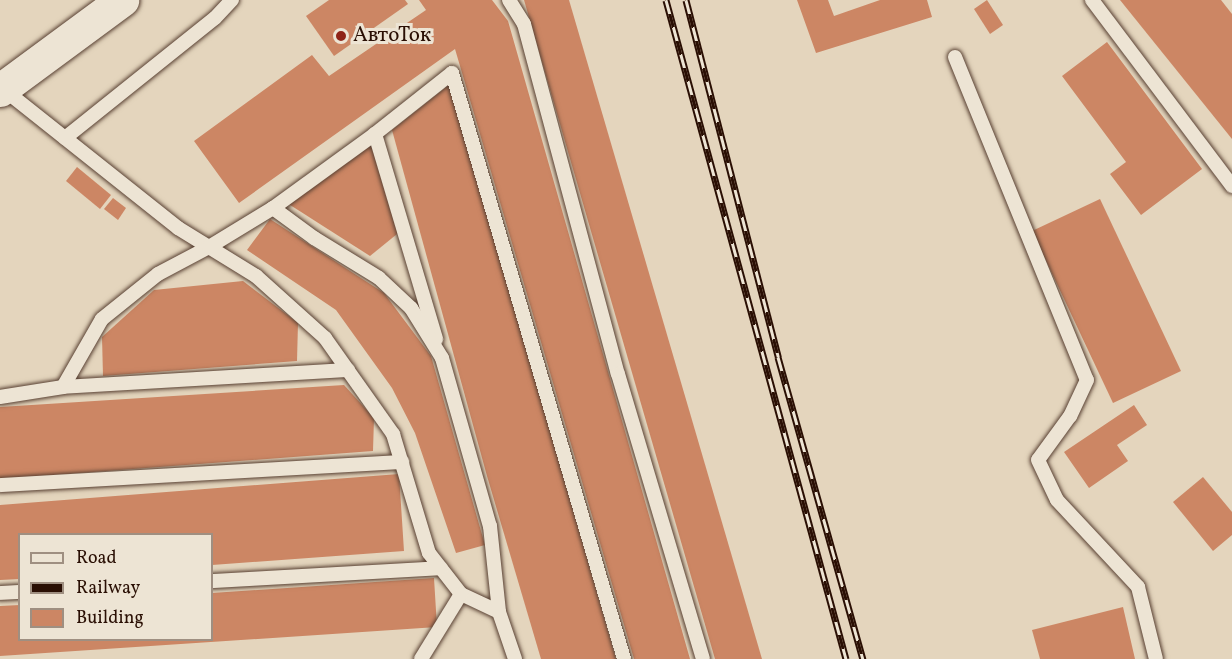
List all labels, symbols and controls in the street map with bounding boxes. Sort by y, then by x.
place label: АвтоТок [353,23,431,49]
marker: АвтоТок [334,29,348,43]
legend [18,533,213,641]
text: Road [76,546,117,571]
text: Railway [76,576,140,601]
text: Building [76,606,144,631]

